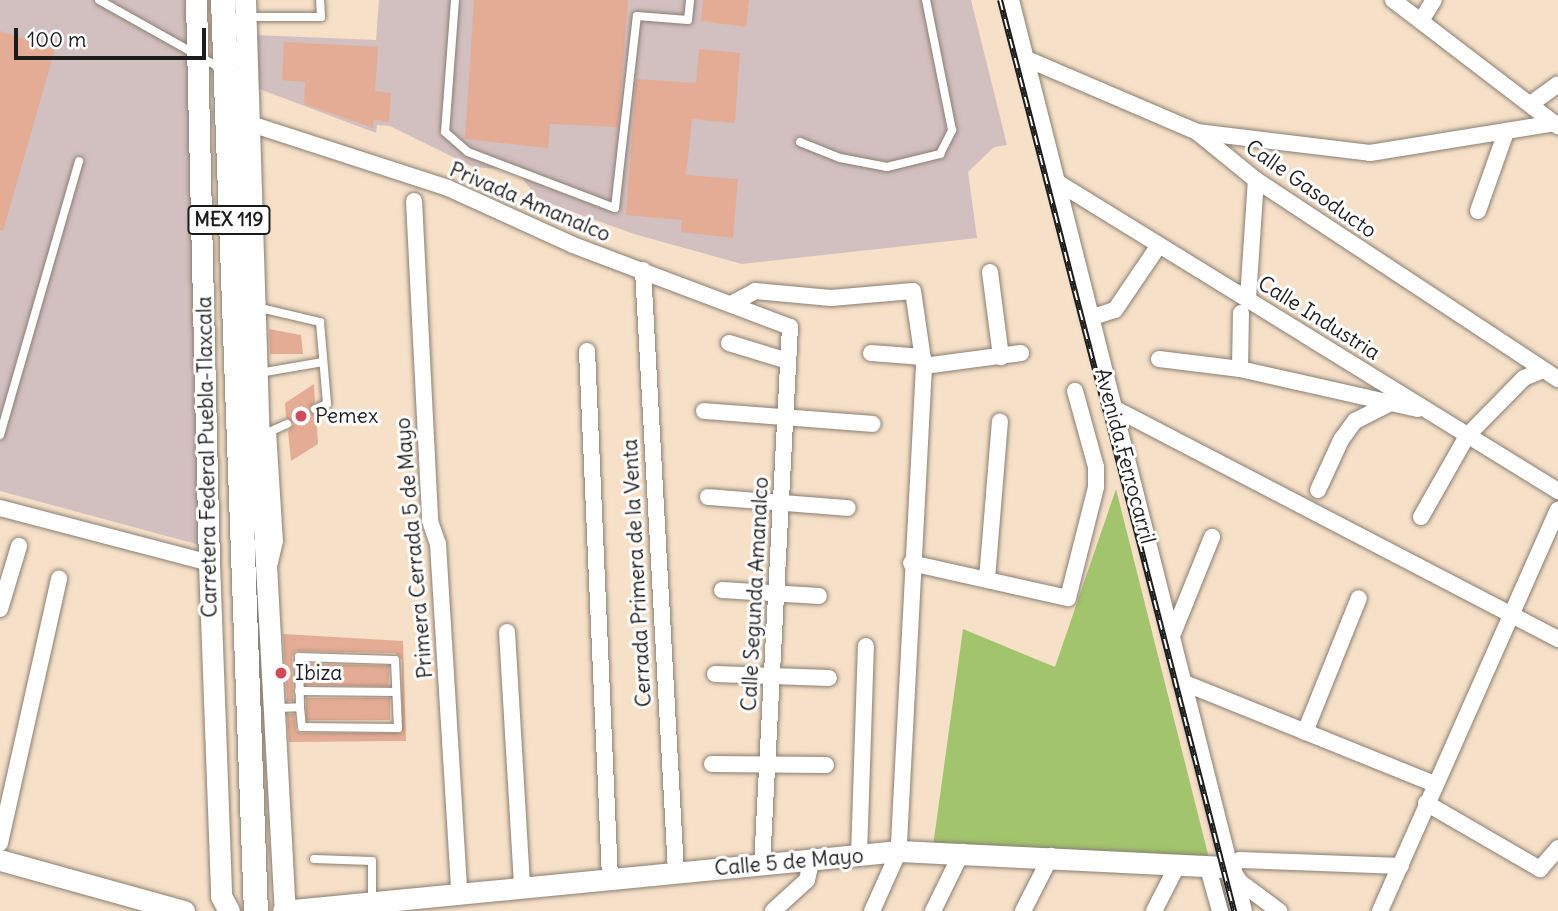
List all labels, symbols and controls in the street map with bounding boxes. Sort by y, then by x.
scale bar [18,14,210,58]
text: 100 m [27,26,86,53]
street label: Calle Gasoducto [1241,135,1381,243]
street label: Privada Amanalco [446,157,614,247]
road number: MEX 119 [187,204,271,235]
street label: Calle Industria [1253,270,1385,366]
street label: Carretera Federal Puebla-Tlaxcala [192,296,222,618]
street label: Avenida Ferrocarril [1089,365,1161,547]
place label: Pemex [315,403,378,429]
marker: Pemex [293,408,309,424]
street label: Primera Cerrada 5 de Mayo [390,416,438,680]
street label: Cerrada Primera de la Venta [617,438,657,708]
street label: Calle Segunda Amanalco [736,476,774,712]
place label: Ibiza [295,660,342,686]
marker: Ibiza [273,665,289,681]
street label: Calle 5 de Mayo [713,843,865,881]

